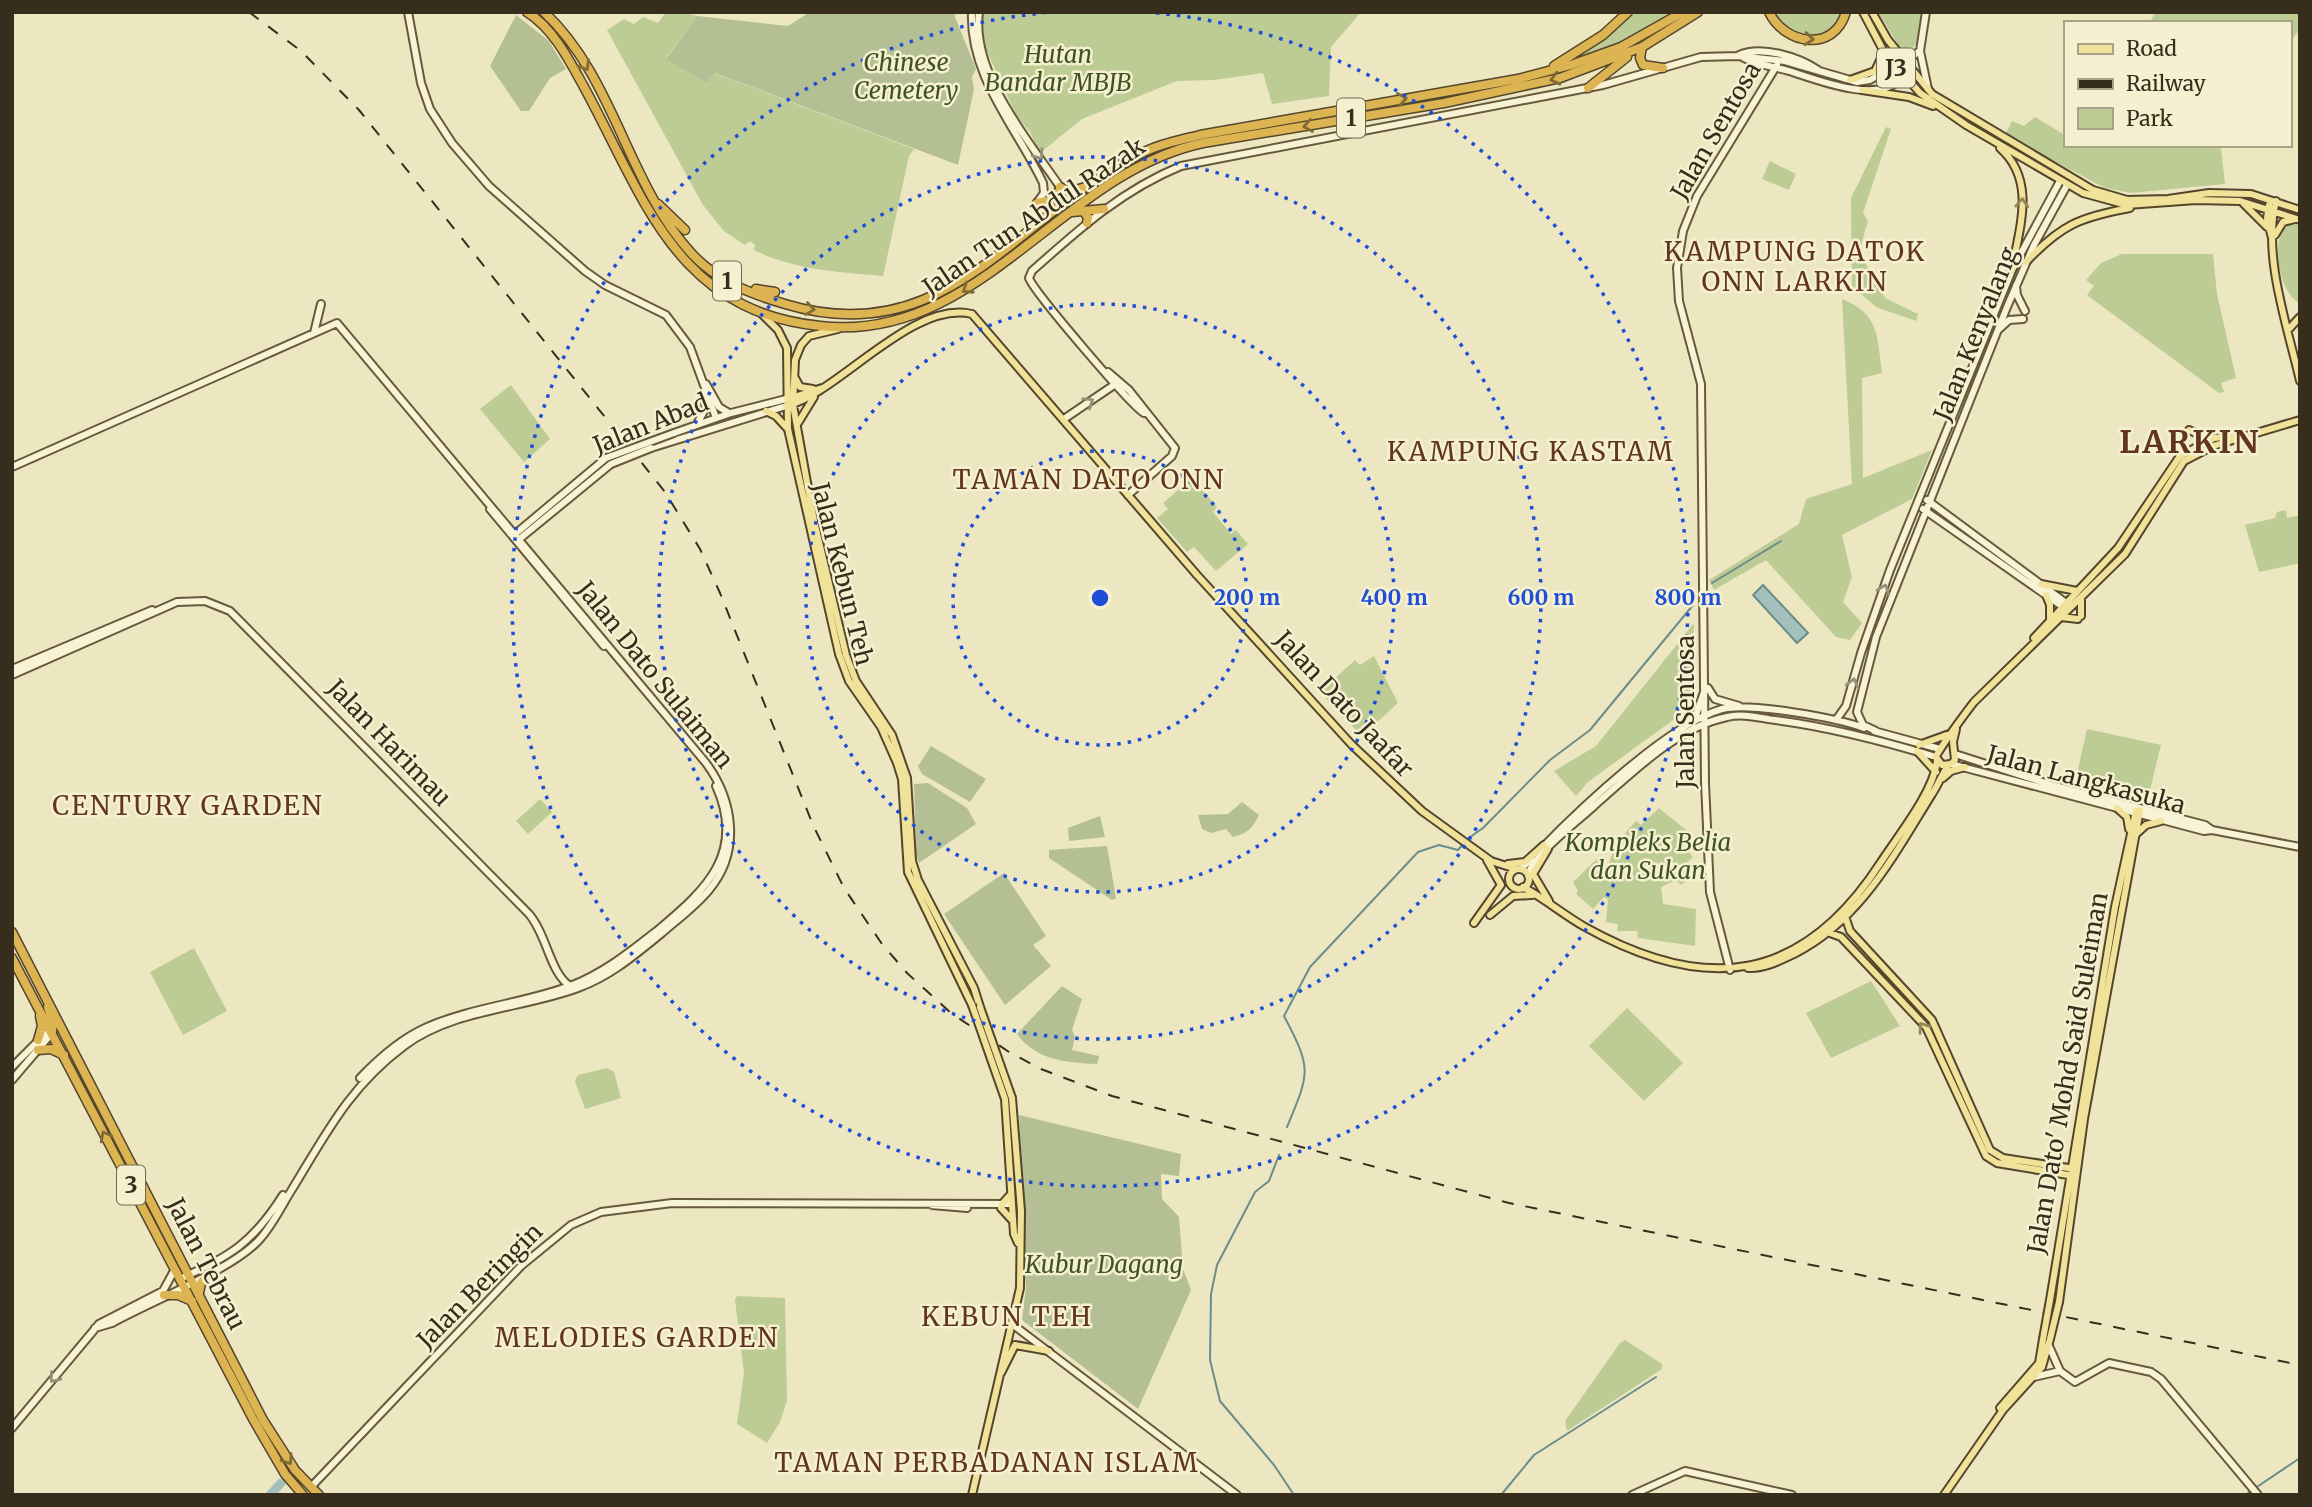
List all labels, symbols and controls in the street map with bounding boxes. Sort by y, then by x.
legend [2064,21,2291,147]
one-way arrow [1804,31,1815,46]
text: Road [2126,35,2177,62]
park label: Hutan Bandar MBJB [985,39,1131,98]
park label: Chinese Cemetery [854,47,958,106]
road number: J3 [1877,48,1915,88]
street label: Jalan Sentosa [1663,56,1767,206]
one-way arrow [577,59,590,71]
text: Railway [2126,70,2207,97]
one-way arrow [1550,71,1562,85]
one-way arrow [1396,92,1408,107]
road number: 1 [1337,99,1365,138]
text: Park [2126,105,2173,132]
one-way arrow [1302,117,1314,132]
street label: Jalan Tun Abdul Razak [916,130,1152,303]
one-way arrow [1031,147,1043,160]
one-way arrow [2014,197,2029,208]
district label: KAMPUNG DATOK ONN LARKIN [1664,235,1926,298]
street label: Jalan Kenyalang [1926,242,2025,426]
road number: 1 [713,262,741,300]
one-way arrow [962,281,975,293]
one-way arrow [804,302,816,317]
street label: Jalan Abad [588,386,713,461]
one-way arrow [1081,398,1094,410]
district label: LARKIN [2119,422,2261,462]
district label: KAMPUNG KASTAM [1387,435,1675,468]
district label: TAMAN DATO ONN [953,463,1225,496]
street label: Jalan Kebun Teh [805,478,880,669]
street label: Jalan Dato Sulaiman [570,574,741,775]
one-way arrow [1875,583,1889,595]
text: 200 m [1214,584,1280,611]
text: 400 m [1360,584,1428,611]
text: 600 m [1508,584,1574,611]
text: 800 m [1655,584,1721,611]
centre of rings [1088,586,1112,610]
street label: Jalan Dato Jaafar [1268,623,1420,784]
street label: Jalan Sentosa [1670,635,1701,790]
street label: Jalan Harimau [320,672,458,813]
one-way arrow [1845,677,1859,689]
street label: Jalan Langkasuka [1983,738,2189,821]
district label: CENTURY GARDEN [52,789,324,822]
park label: Kompleks Belia dan Sukan [1564,827,1731,886]
street label: Jalan Dato' Mohd Said Suleiman [2020,890,2115,1257]
one-way arrow [1919,1022,1931,1035]
one-way arrow [100,1131,114,1143]
road number: 3 [117,1166,145,1204]
street label: Jalan Tebrau [160,1192,253,1335]
street label: Jalan Beringin [410,1216,549,1356]
park label: Kubur Dagang [1024,1249,1183,1280]
district label: KEBUN TEH [921,1300,1093,1333]
district label: MELODIES GARDEN [495,1321,779,1354]
one-way arrow [49,1371,62,1383]
district label: TAMAN PERBADANAN ISLAM [774,1446,1200,1479]
one-way arrow [280,1452,293,1465]

